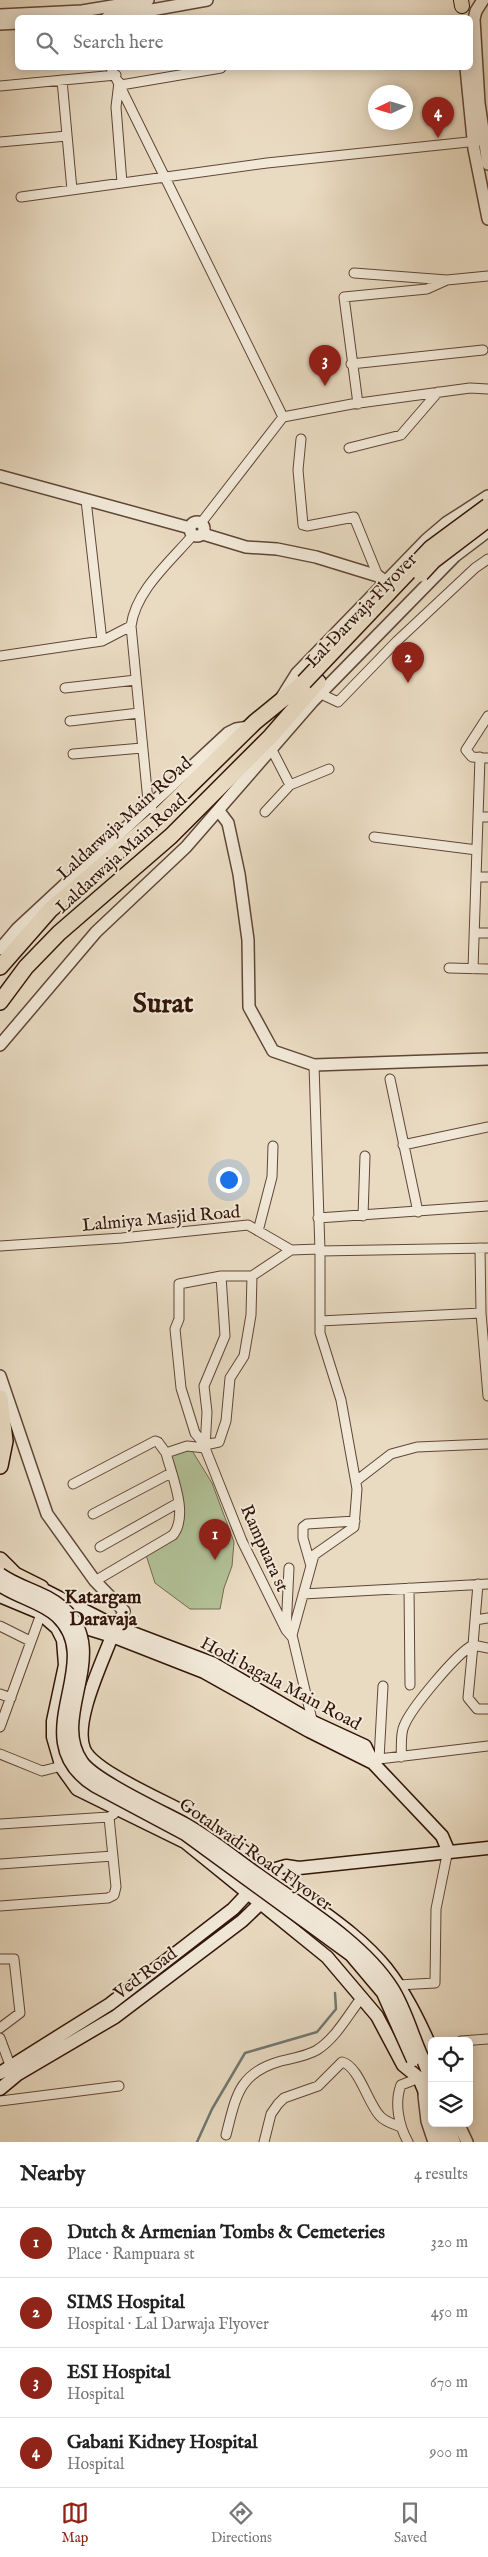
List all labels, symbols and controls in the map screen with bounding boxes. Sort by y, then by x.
search box [15,15,473,70]
icon: search [33,29,61,57]
text: Search here [73,31,164,55]
north arrow [368,85,413,130]
pin: 4 [422,97,454,138]
pin: 3 [309,345,341,386]
street label: Lal Darwaja Flyover [301,549,423,673]
pin: 2 [392,642,424,683]
street label: Laldarwaja Main ROad [53,752,198,886]
street label: Laldarwaja Main Road [52,789,193,919]
district label: Surat [133,987,194,1022]
your location [216,1167,242,1193]
street label: Lalmiya Masjid Road [81,1201,242,1238]
street label: Rampuara st [234,1501,293,1596]
pin: 1 [199,1519,231,1560]
district label: Katargam Daravaja [65,1586,142,1632]
street label: Hodi bagala Main Road [196,1632,365,1737]
street label: Gotalwadi Road Flyover [174,1794,337,1917]
street label: Ved Road [109,1943,182,2006]
map controls [428,2037,473,2127]
button: locate [428,2037,473,2082]
button: layers [428,2082,473,2127]
text: Nearby [20,2161,85,2188]
text: 4 results [414,2165,468,2185]
text: Dutch & Armenian Tombs & Cemeteries [67,2221,385,2245]
text: 1 [33,2233,39,2253]
text: 320 m [431,2233,468,2253]
text: Place · Rampuara st [67,2245,195,2265]
text: SIMS Hospital [67,2291,185,2315]
text: 2 [32,2303,40,2323]
text: 450 m [431,2303,468,2323]
text: Hospital · Lal Darwaja Flyover [67,2315,269,2335]
text: ESI Hospital [67,2361,170,2385]
text: 3 [33,2373,39,2393]
text: 670 m [430,2373,468,2393]
text: Hospital [67,2385,124,2405]
text: Gabani Kidney Hospital [67,2431,257,2455]
text: 4 [32,2443,40,2463]
text: 900 m [429,2443,468,2463]
text: Hospital [67,2455,124,2475]
tab: Map [61,2499,89,2547]
tab: Directions [211,2499,272,2547]
tab: Saved [394,2499,427,2547]

